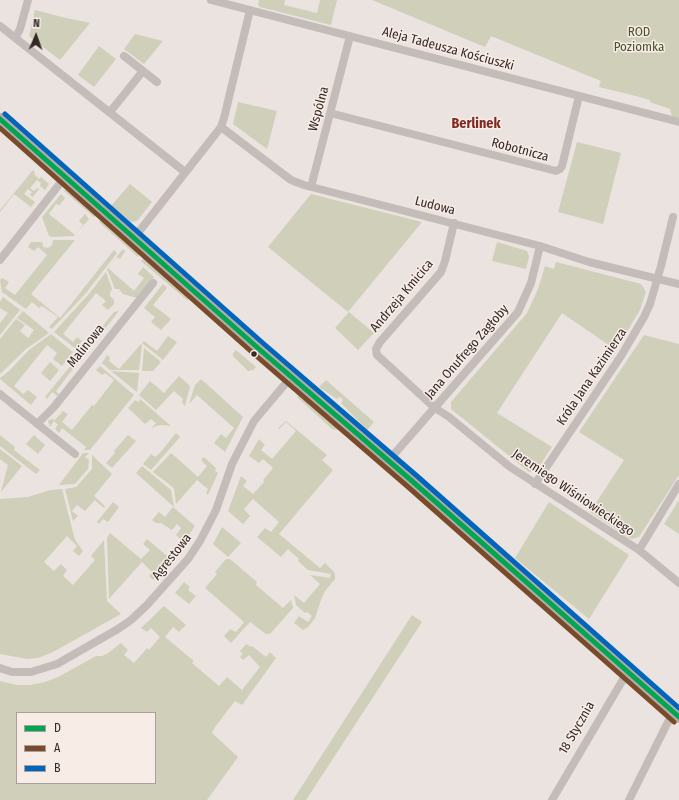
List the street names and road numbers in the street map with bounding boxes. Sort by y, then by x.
street label: Aleja Tadeusza Kościuszki [380,24,516,74]
street label: Wspólna [306,85,332,133]
street label: Robotnicza [490,135,550,165]
street label: Ludowa [413,193,457,219]
street label: Andrzeja Kmicica [367,257,437,335]
street label: Jana Onufrego Zagłoby [422,302,512,402]
street label: Malinowa [64,321,108,371]
street label: Króla Jana Kazimierza [554,325,630,429]
street label: Jeremiego Wiśniowieckiego [509,446,637,540]
street label: Agrestowa [149,531,195,583]
street label: 18 Stycznia [556,699,598,757]

